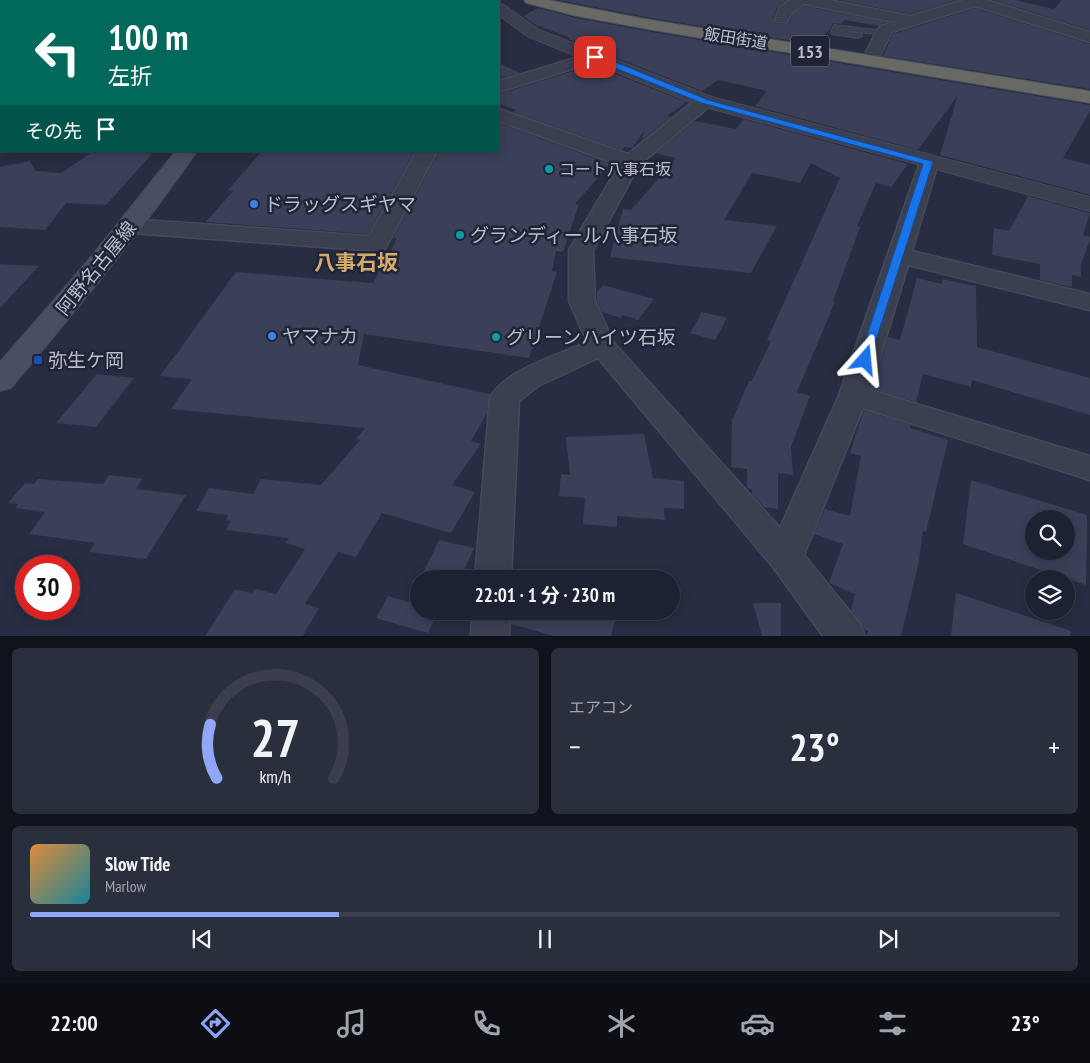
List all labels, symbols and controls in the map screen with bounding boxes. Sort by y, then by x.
text: 100 m [108,14,189,60]
icon: left [25,20,90,85]
street label: 飯田街道 [703,23,769,53]
pin [574,36,616,78]
road number: 153 [791,36,829,66]
icon: arrive [581,43,609,71]
text: 左折 [108,62,152,90]
icon: arrive [92,115,120,143]
text: その先 [25,119,82,143]
place label: コート八事石坂 [559,159,671,179]
marker: コート八事石坂 [543,163,555,175]
place label: ドラッグスギヤマ [264,192,416,216]
marker: ドラッグスギヤマ [248,198,260,210]
street label: 阿野名古屋線 [51,216,141,320]
place label: グランディール八事石坂 [470,223,678,247]
marker: グランディール八事石坂 [454,229,466,241]
district label: 八事石坂 [314,249,398,276]
place label: ヤマナカ [282,324,358,348]
place label: グリーンハイツ石坂 [506,325,676,349]
marker: ヤマナカ [266,330,278,342]
marker: グリーンハイツ石坂 [490,331,502,343]
position arrow [838,333,890,385]
place label: 弥生ケ岡 [48,348,124,372]
marker: 弥生ケ岡 [32,354,44,366]
map controls [1025,510,1075,620]
button: search [1025,510,1075,560]
speed limit sign: 30 [15,555,80,620]
button: layers [1025,570,1075,620]
text: 22:01 · 1 分 · 230 m [475,583,615,607]
text: エアコン [569,697,633,717]
text: 27 [251,704,300,771]
text: 23° [789,722,840,771]
text: − [569,728,581,765]
text: + [1048,728,1060,765]
text: km/h [260,765,291,788]
text: Slow Tide [105,852,170,876]
text: Marlow [105,876,146,896]
icon: previous [188,925,216,953]
icon: pause [531,925,559,953]
icon: next [874,925,902,953]
icon: directions [198,1006,233,1041]
icon: music [334,1006,369,1041]
icon: phone [469,1006,504,1041]
icon: climate [604,1006,639,1041]
icon: car [740,1006,775,1041]
icon: filters [875,1006,910,1041]
text: 22:00 [50,1009,98,1037]
text: 23° [1011,1009,1040,1037]

